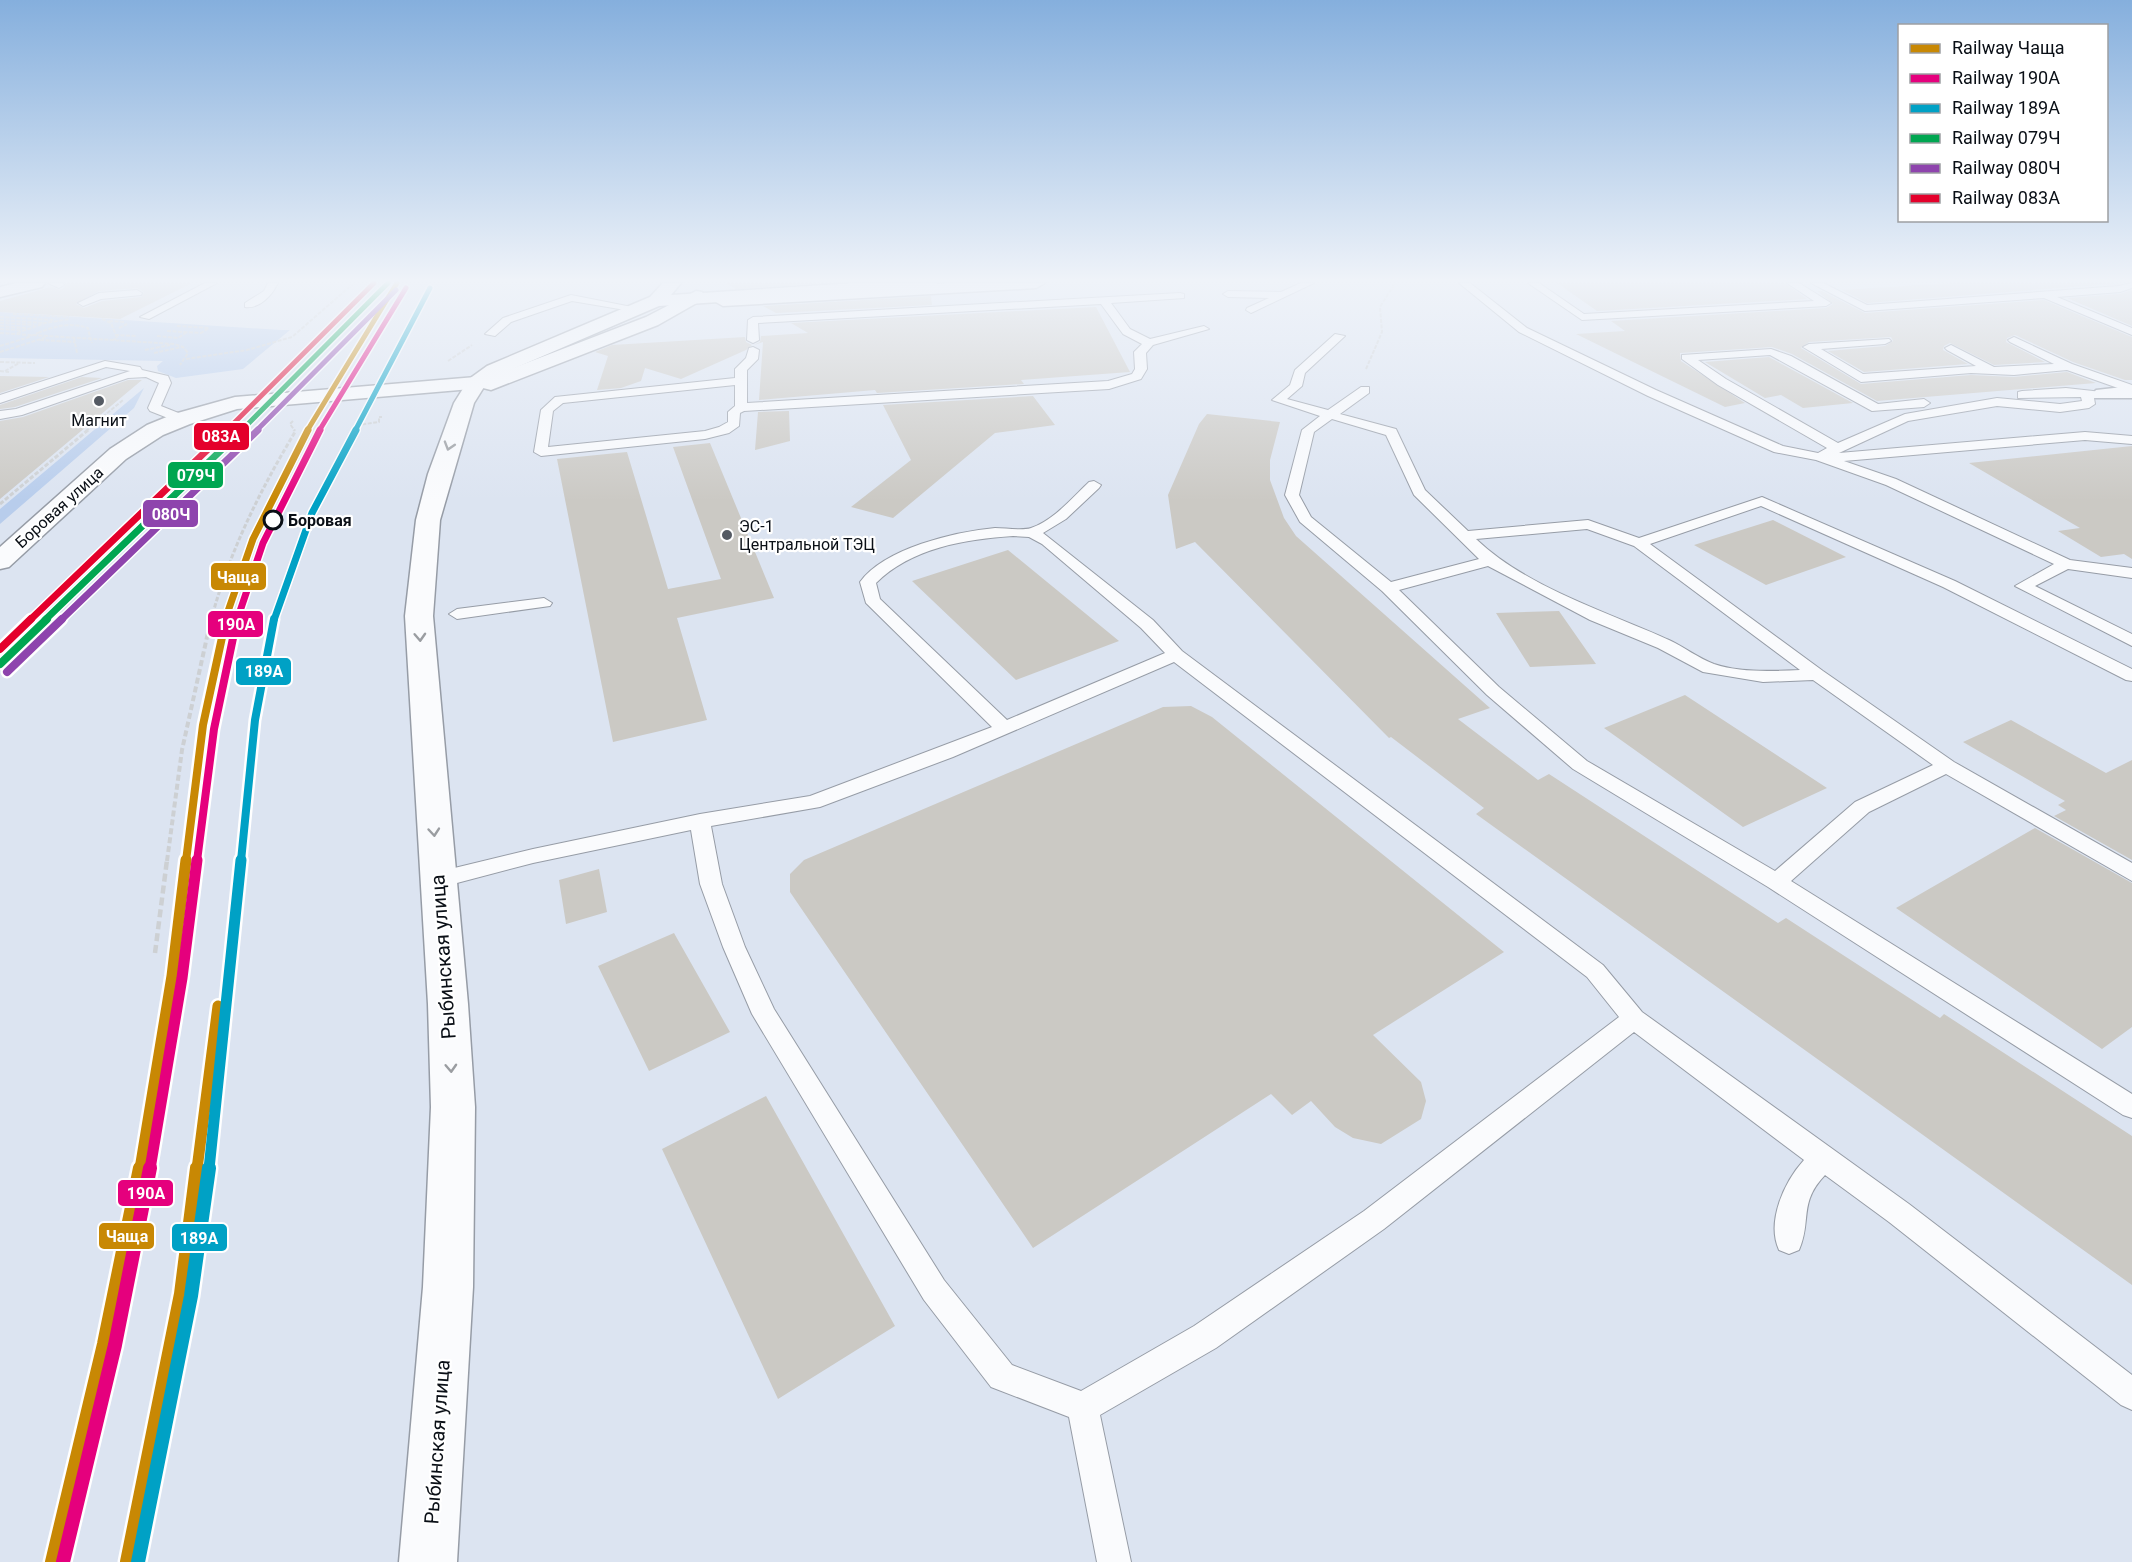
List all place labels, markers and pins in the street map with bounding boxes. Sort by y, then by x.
marker: Магнит [92,394,106,408]
place label: Магнит [71,411,127,430]
marker: Боровая [263,510,283,530]
place label: Боровая [288,511,352,530]
place label: ЭС-1 Центральной ТЭЦ [739,517,875,554]
marker: ЭС-1 Центральной ТЭЦ [720,528,734,542]

